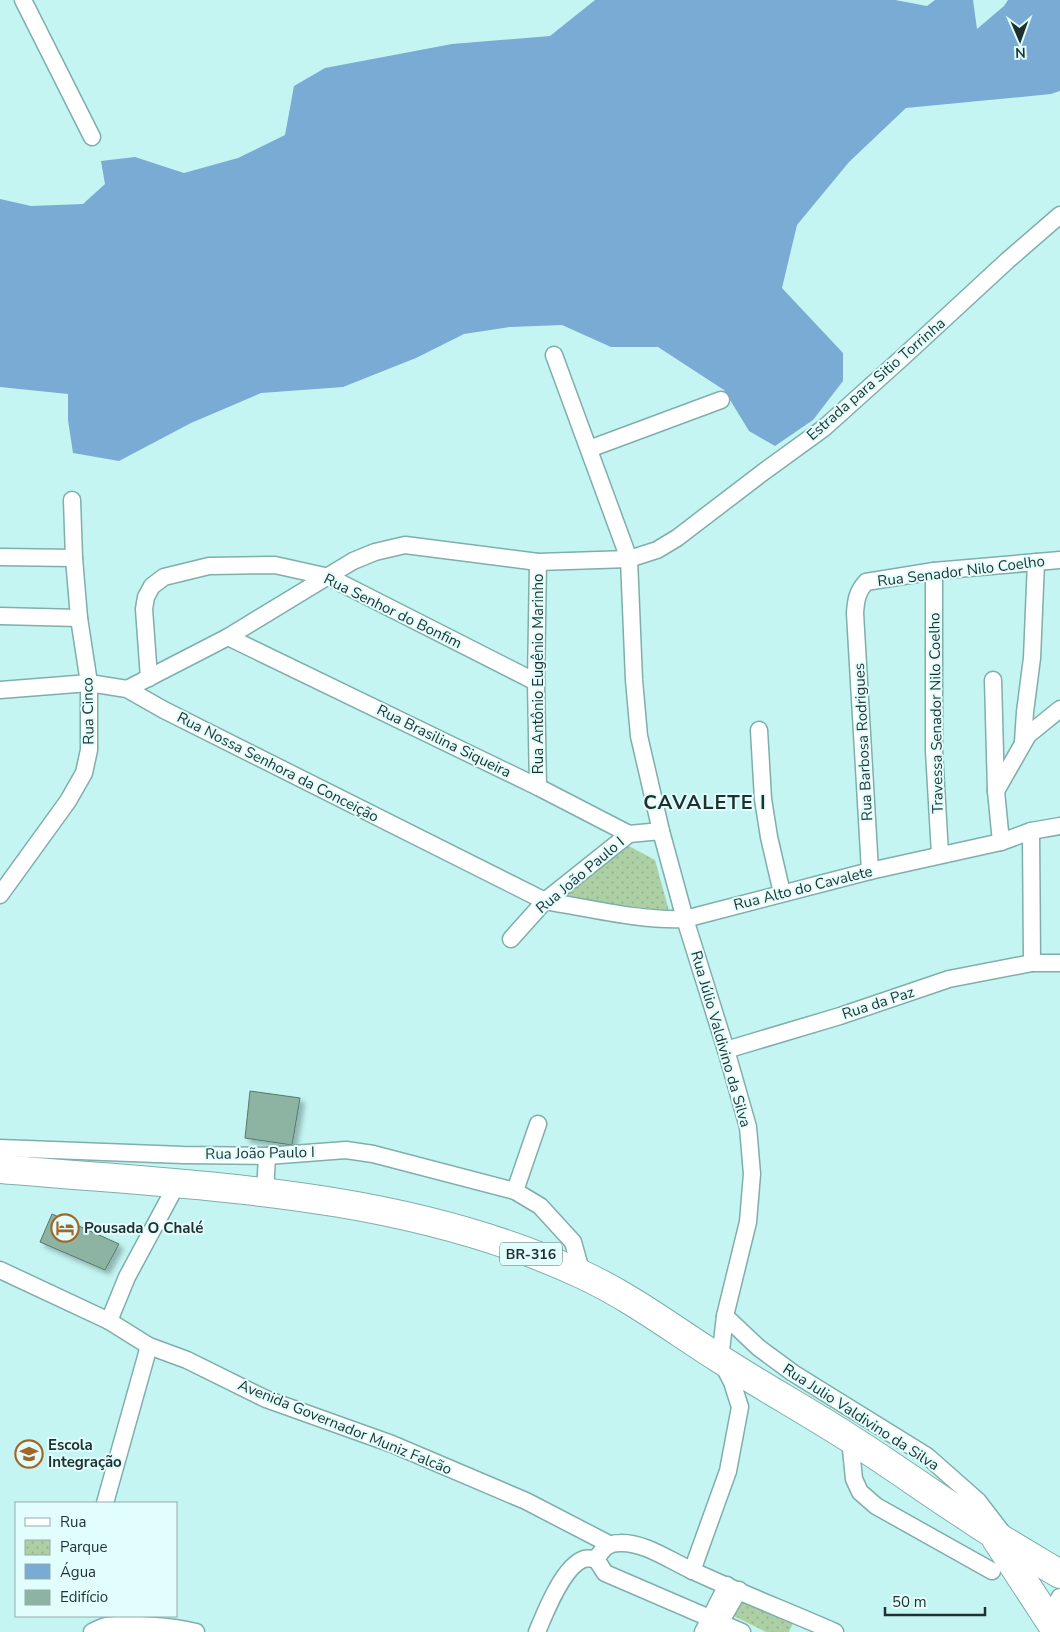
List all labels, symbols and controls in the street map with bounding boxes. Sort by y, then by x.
north arrow [995,15,1045,65]
text: N [1015,43,1026,62]
street label: Estrada para Sitio Torrinha [802,313,950,445]
street label: Rua Senador Nilo Coelho [876,551,1046,591]
street label: Rua Senhor do Bonfim [321,569,465,653]
street label: Rua Antônio Eugênio Marinho [528,574,548,774]
street label: Travessa Senador Nilo Coelho [924,612,948,814]
street label: Rua Barbosa Rodrigues [849,663,877,821]
street label: Rua Cinco [77,677,99,745]
street label: Rua Brasilina Siqueira [373,700,515,782]
street label: Rua Nossa Senhora da Conceição [174,707,382,827]
district label: CAVALETE I [643,789,767,816]
street label: Rua João Paulo I [532,832,628,918]
street label: Rua Alto do Cavalete [731,861,875,915]
street label: Rua Júlio Valdivino da Silva [686,948,756,1130]
street label: Rua da Paz [839,982,917,1024]
street label: Rua João Paulo I [205,1142,315,1164]
hotel icon: Pousada O Chalé [50,1213,80,1243]
place label: Pousada O Chalé [84,1218,203,1238]
road number: BR-316 [500,1242,562,1266]
street label: Rua Julio Valdivino da Silva [779,1359,943,1475]
street label: Avenida Governador Muniz Falcão [235,1375,455,1479]
place label: Escola Integração [48,1435,122,1472]
school or university icon: Escola Integração [14,1439,44,1469]
legend [15,1502,178,1617]
text: Rua [60,1512,86,1532]
text: Parque [60,1537,108,1557]
text: Água [60,1562,96,1582]
scale bar [885,1584,985,1616]
text: Edifício [60,1587,108,1607]
text: 50 m [892,1592,927,1612]

